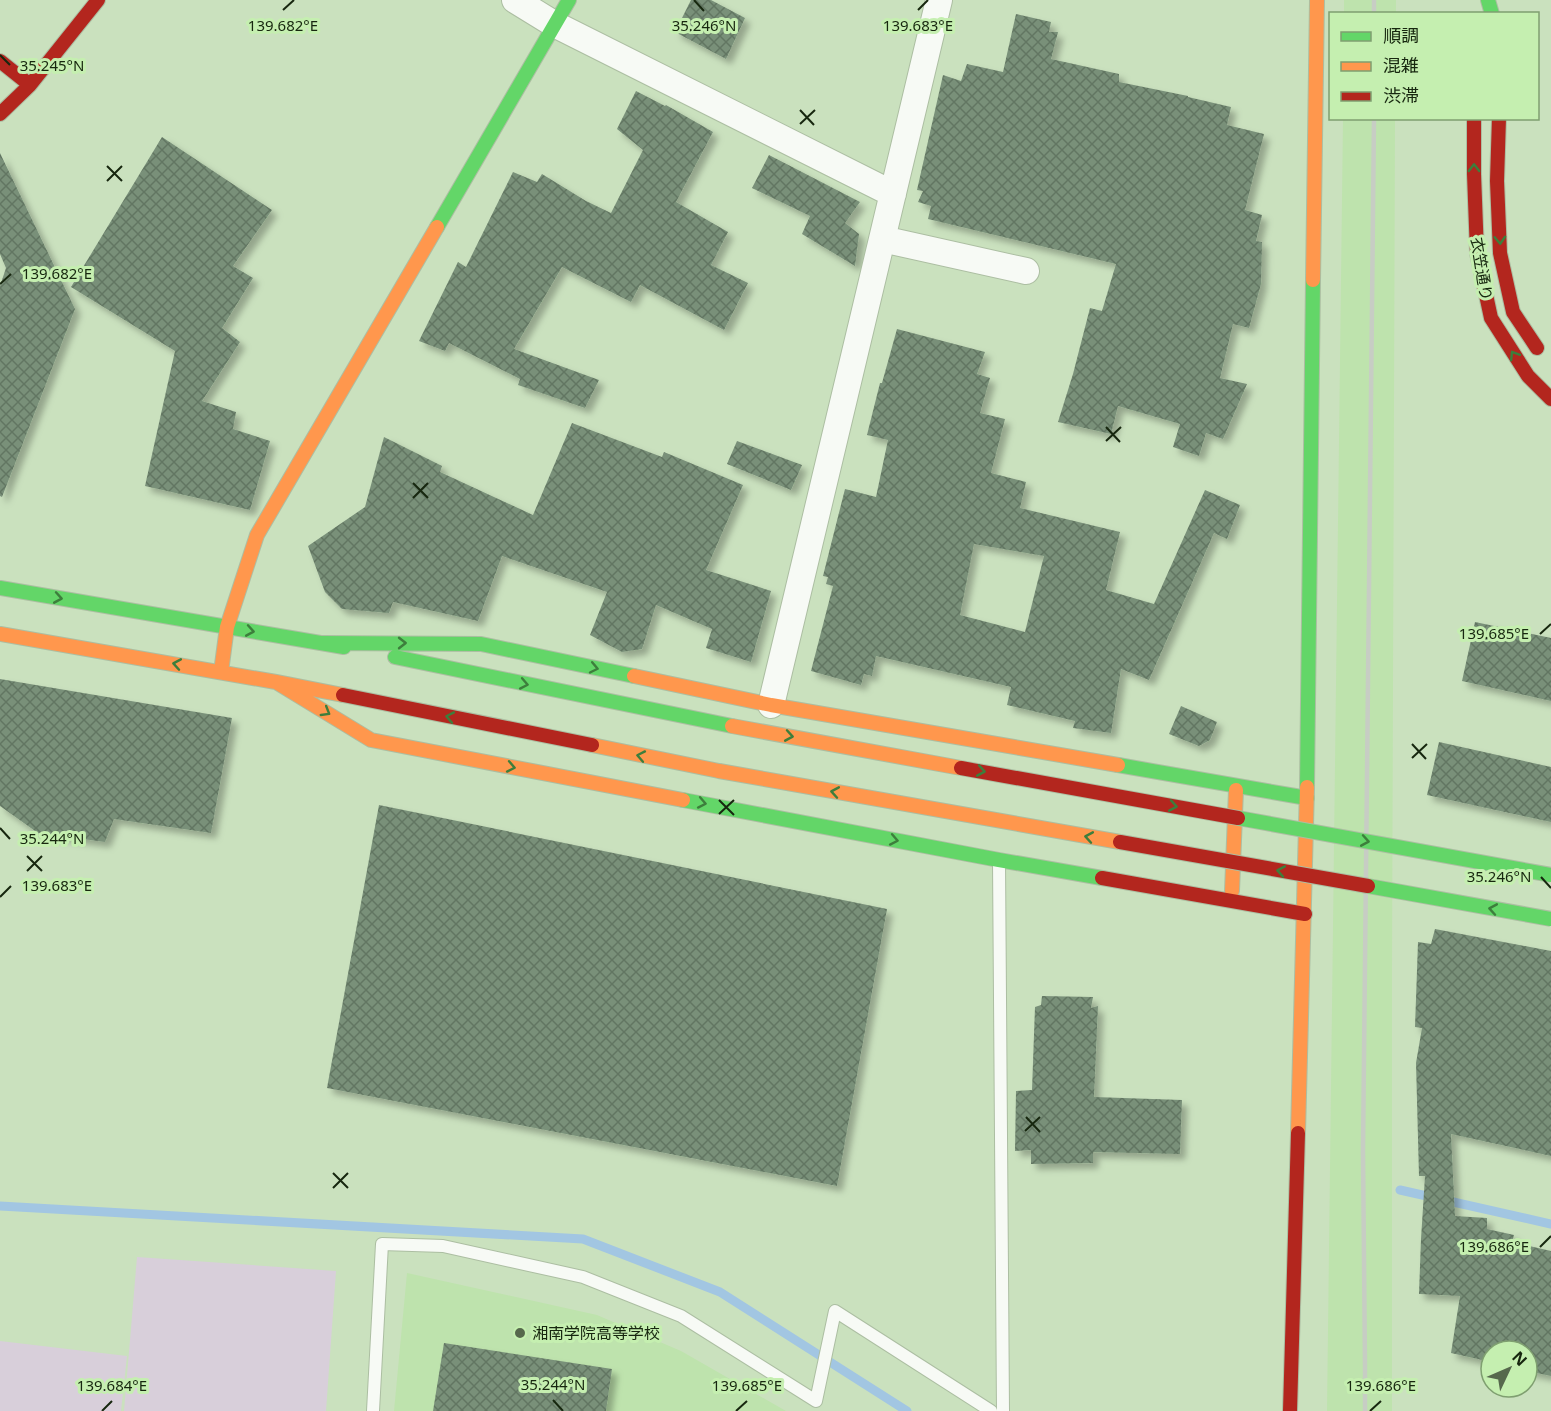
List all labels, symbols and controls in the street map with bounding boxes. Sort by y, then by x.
legend [1329,12,1539,120]
text: 139.682°E [248,15,318,35]
text: 35.246°N [672,15,736,35]
text: 139.683°E [883,15,953,35]
text: 順調 [1383,23,1419,47]
text: 混雑 [1383,53,1419,77]
text: 35.245°N [20,55,84,75]
text: 渋滞 [1383,83,1419,107]
one-way arrow [1468,163,1480,172]
one-way arrow [1493,235,1506,244]
street label: 衣笠通り [1466,236,1498,302]
text: 139.682°E [22,263,92,283]
one-way arrow [1510,350,1521,361]
one-way arrow [52,591,62,604]
text: 139.685°E [1459,623,1529,643]
one-way arrow [245,624,255,636]
one-way arrow [397,637,406,649]
one-way arrow [173,659,182,671]
one-way arrow [589,660,599,673]
one-way arrow [518,677,528,690]
one-way arrow [320,705,330,717]
one-way arrow [445,711,455,724]
one-way arrow [784,729,794,742]
one-way arrow [636,750,646,763]
one-way arrow [506,760,516,773]
one-way arrow [976,764,986,777]
one-way arrow [830,786,840,799]
one-way arrow [697,796,707,809]
one-way arrow [1168,799,1178,812]
text: 35.244°N [20,828,84,848]
one-way arrow [1084,831,1094,844]
one-way arrow [889,833,899,846]
one-way arrow [1360,834,1370,847]
one-way arrow [1276,865,1286,878]
text: 35.246°N [1467,866,1531,886]
text: 139.683°E [22,875,92,895]
one-way arrow [1489,903,1499,916]
text: 139.686°E [1459,1236,1529,1256]
place label: 湘南学院高等学校 [532,1322,660,1344]
marker: 湘南学院高等学校 [513,1326,527,1340]
north arrow [1479,1339,1539,1399]
text: N [1507,1346,1532,1371]
text: 35.244°N [521,1374,585,1394]
text: 139.684°E [77,1375,147,1395]
text: 139.685°E [712,1375,782,1395]
text: 139.686°E [1346,1375,1416,1395]

